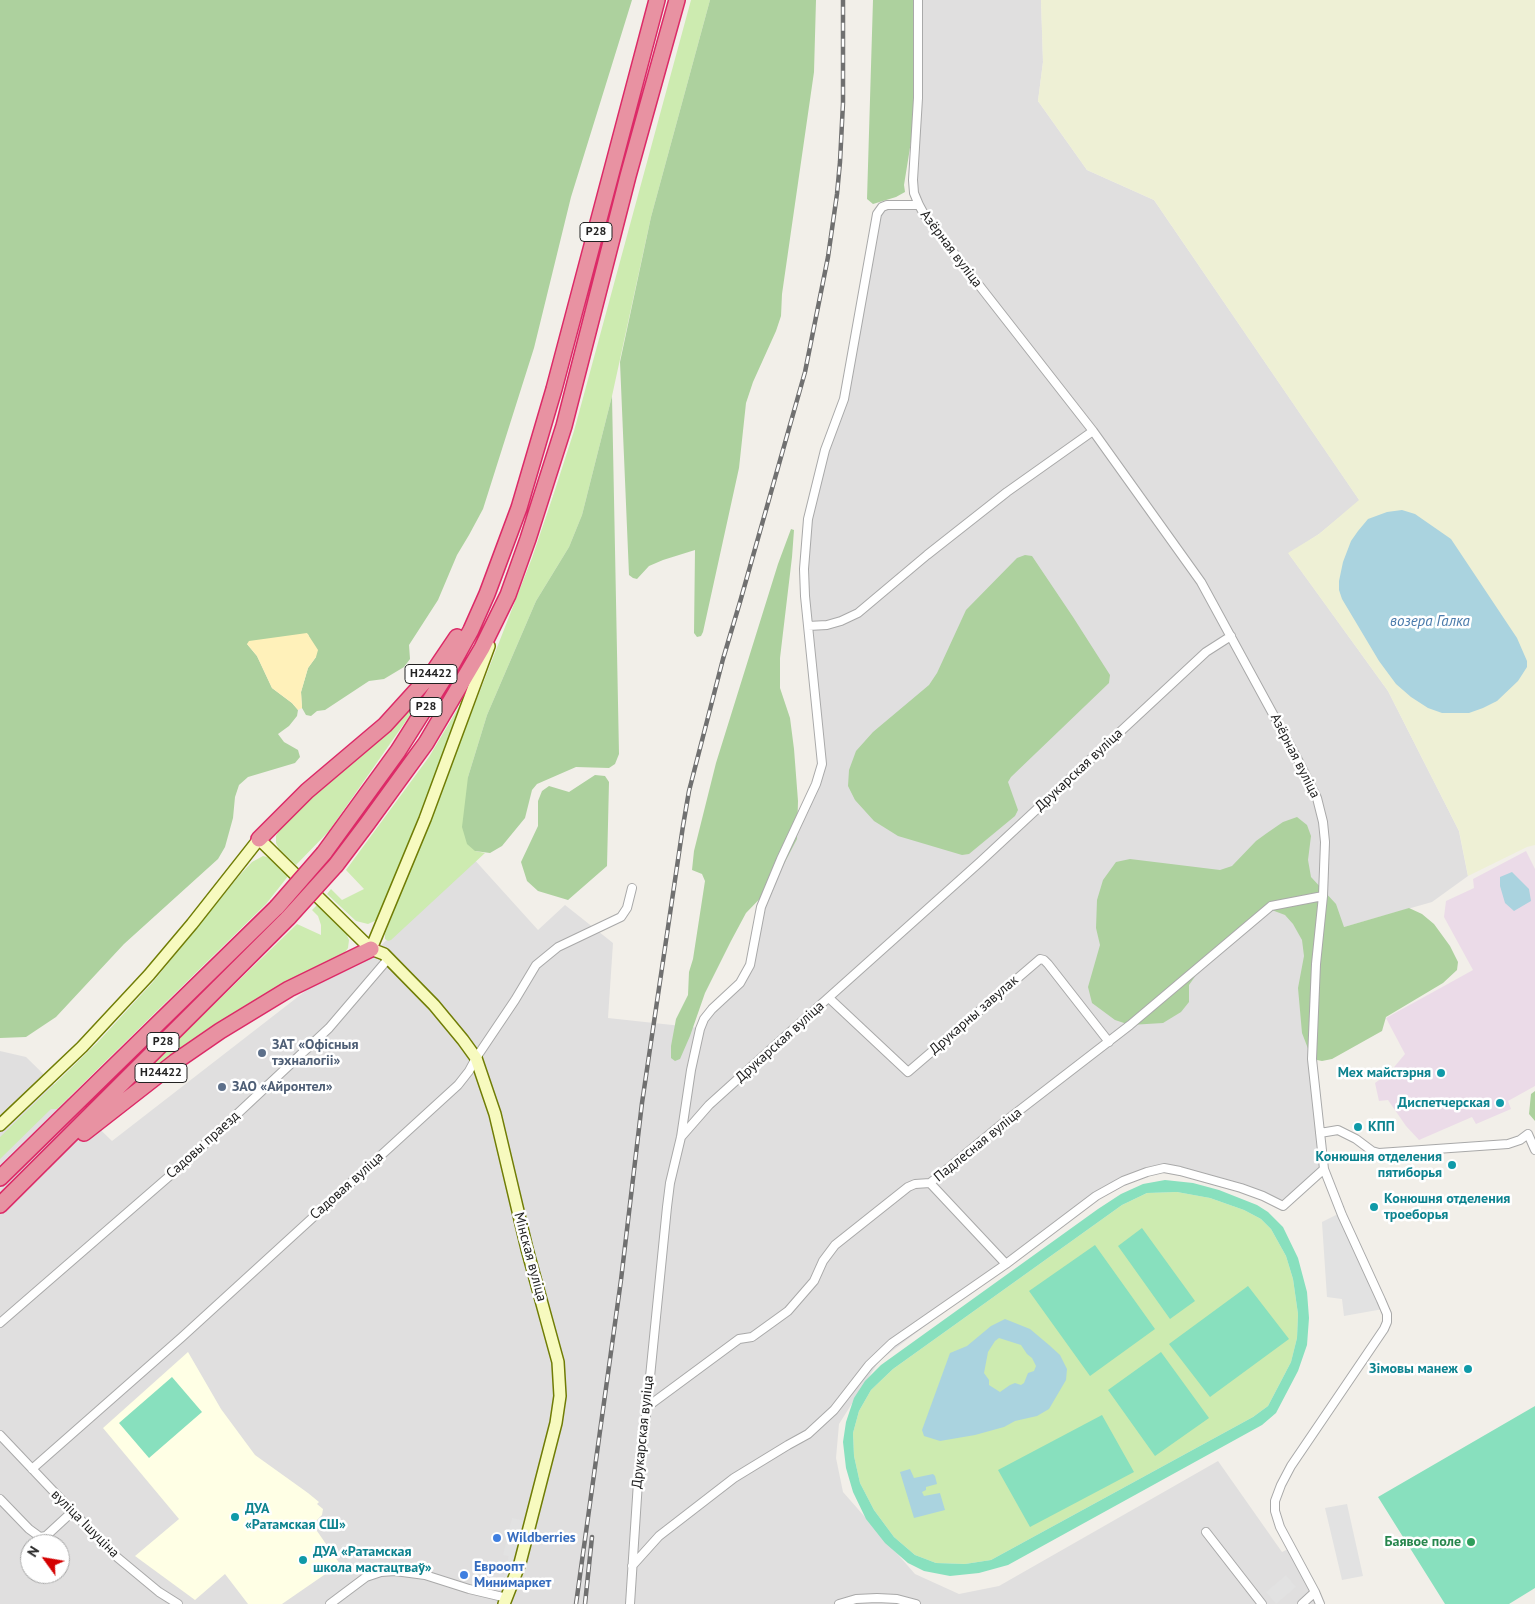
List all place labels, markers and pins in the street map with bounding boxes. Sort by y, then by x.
place label: ЗАТ «Офісныя тэхналогіі» [272,1037,358,1070]
marker: ЗАТ «Офісныя тэхналогіі» [256,1047,268,1059]
place label: Мех майстэрня [1338,1065,1431,1081]
marker: Мех майстэрня [1435,1067,1447,1079]
place label: ЗАО «Айронтел» [232,1079,333,1095]
marker: ЗАО «Айронтел» [216,1081,228,1093]
place label: Диспетчерская [1398,1095,1490,1111]
marker: Диспетчерская [1494,1097,1506,1109]
place label: КПП [1368,1119,1395,1135]
marker: КПП [1352,1121,1364,1133]
place label: Конюшня отделения пятиборья [1316,1149,1442,1182]
marker: Конюшня отделения пятиборья [1446,1159,1458,1171]
place label: Конюшня отделения троеборья [1384,1191,1510,1224]
marker: Конюшня отделения троеборья [1368,1201,1380,1213]
place label: Зімовы манеж [1369,1361,1458,1377]
marker: Зімовы манеж [1462,1363,1474,1375]
place label: ДУА «Ратамская СШ» [245,1501,346,1534]
marker: ДУА «Ратамская СШ» [229,1511,241,1523]
place label: Wildberries [507,1530,576,1546]
marker: Wildberries [491,1532,503,1544]
place label: Баявое поле [1385,1534,1461,1550]
marker: Баявое поле [1465,1536,1477,1548]
place label: ДУА «Ратамская школа мастацтваў» [313,1544,432,1576]
marker: ДУА «Ратамская школа мастацтваў» [297,1554,309,1566]
place label: Евроопт Минимаркет [474,1559,551,1591]
marker: Евроопт Минимаркет [458,1569,470,1581]

